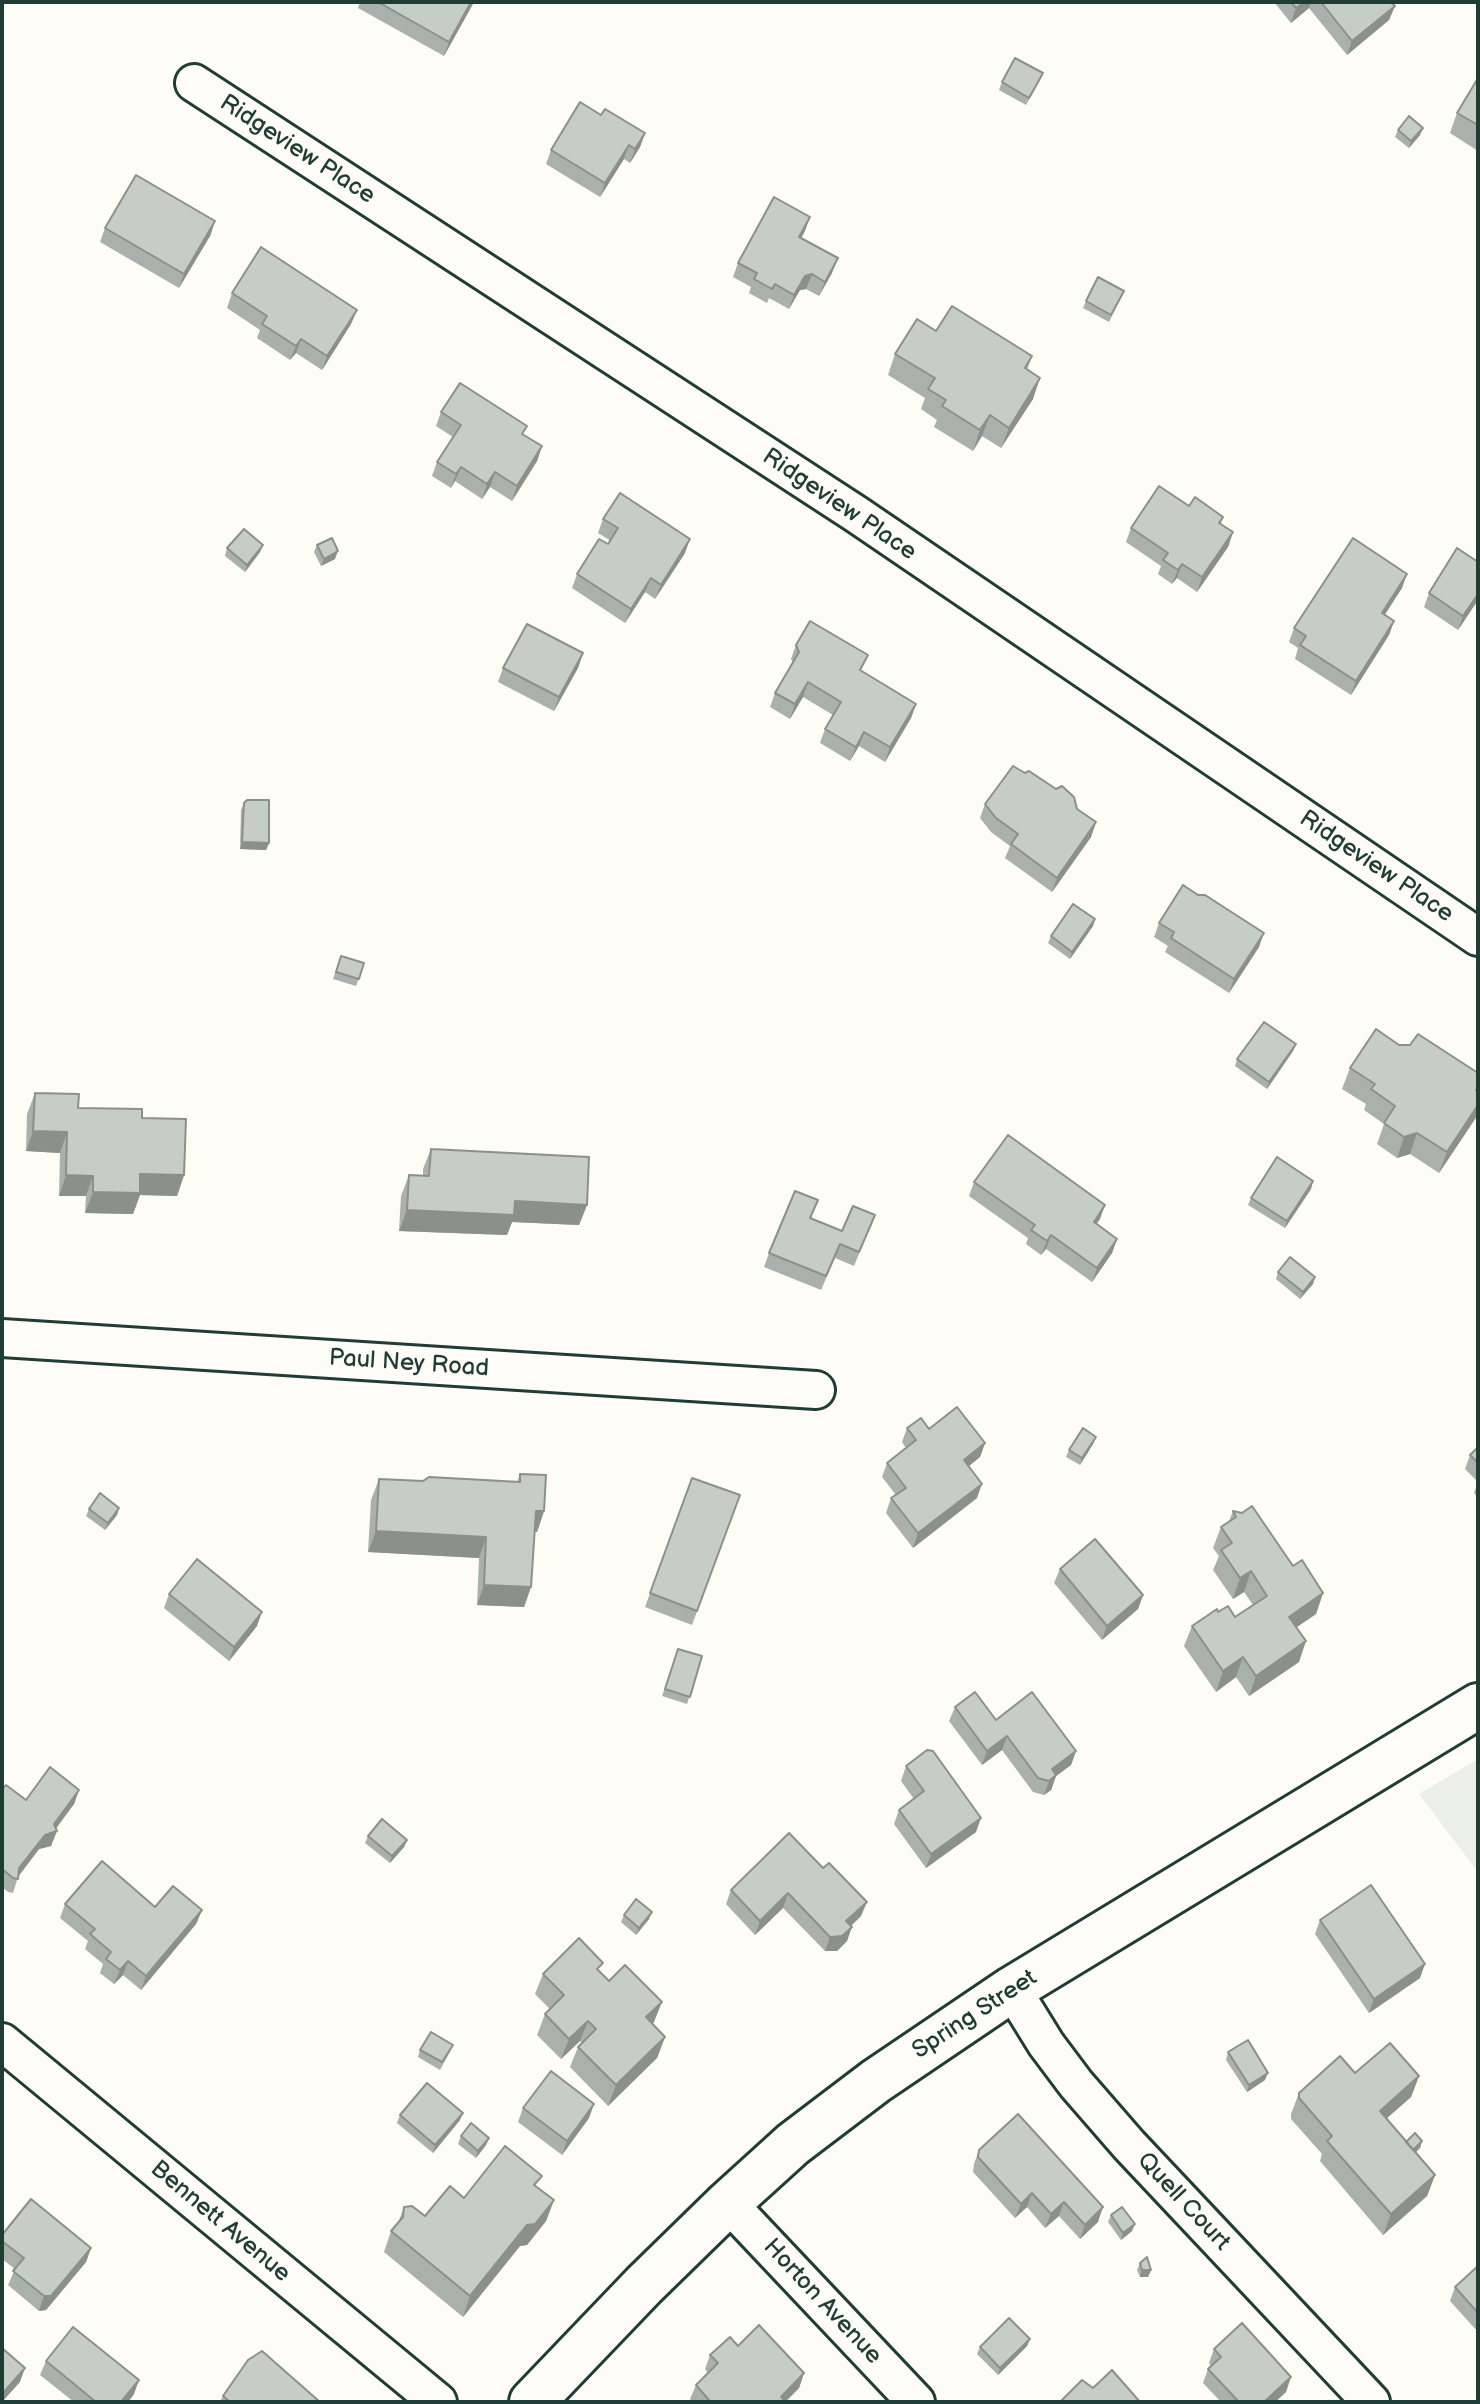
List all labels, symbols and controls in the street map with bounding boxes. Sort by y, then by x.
street label: Ridgeview Place [214,89,380,211]
street label: Ridgeview Place [757,443,921,567]
street label: Ridgeview Place [1294,805,1458,929]
street label: Paul Ney Road [328,1344,490,1384]
street label: Spring Street [907,1964,1043,2066]
street label: Quell Court [1130,2147,1236,2257]
street label: Bennett Avenue [144,2155,296,2289]
street label: Horton Avenue [757,2233,887,2371]

